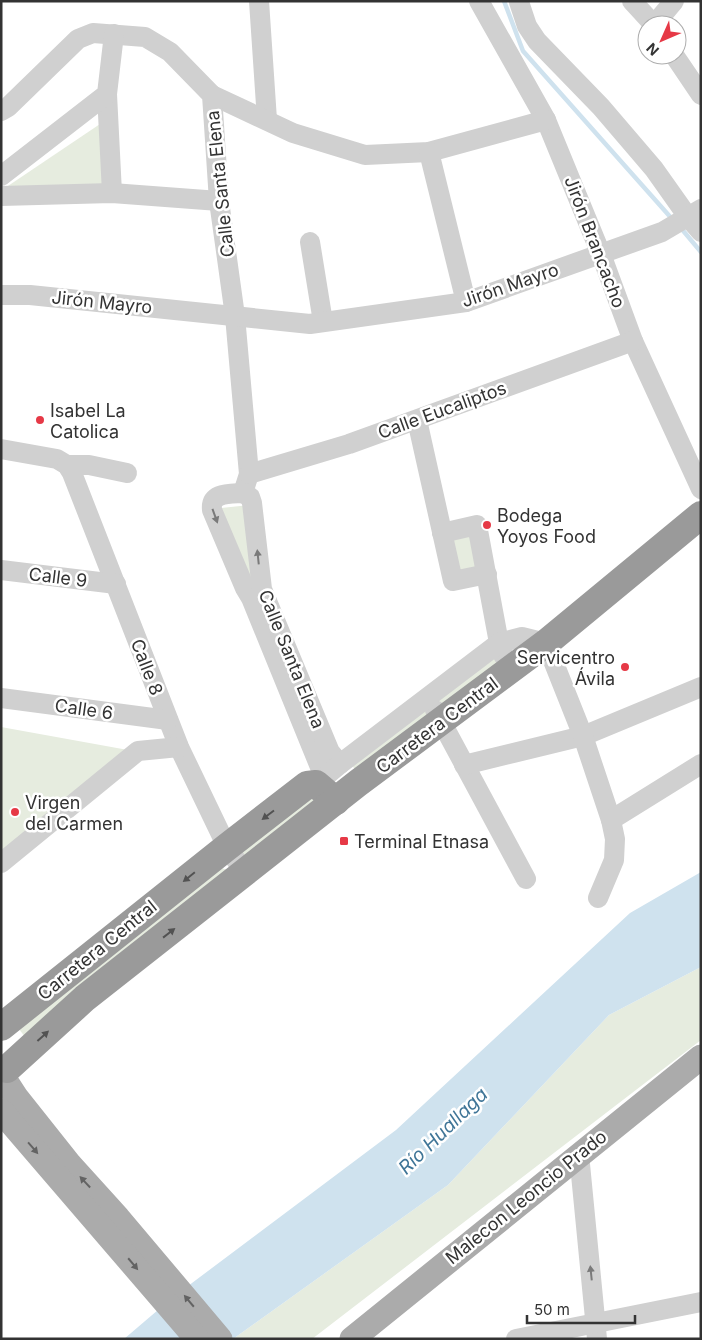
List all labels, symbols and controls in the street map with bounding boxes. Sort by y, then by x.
north arrow [637,15,687,65]
text: N [643,40,662,59]
street label: Calle Santa Elena [202,110,238,258]
street label: Jirón Brancacho [560,173,630,311]
street label: Jirón Mayro [459,259,561,311]
street label: Jirón Mayro [51,286,153,318]
street label: Calle Eucaliptos [375,377,509,443]
place label: Isabel La Catolica [50,400,126,442]
marker: Isabel La Catolica [34,414,46,426]
place label: Bodega Yoyos Food [497,505,596,547]
one-way arrow [211,509,219,524]
marker: Bodega Yoyos Food [481,519,493,531]
one-way arrow [254,549,262,565]
street label: Calle 9 [28,563,88,591]
street label: Calle Santa Elena [255,587,329,731]
street label: Calle 8 [127,636,167,698]
place label: Servicentro Ávila [517,647,615,689]
marker: Servicentro Ávila [619,661,631,673]
street label: Carretera Central [372,672,502,778]
street label: Calle 6 [53,695,115,723]
place label: Virgen del Carmen [25,792,123,834]
marker: Virgen del Carmen [9,806,21,818]
one-way arrow [262,809,275,820]
place label: Terminal Etnasa [354,831,489,852]
marker: Terminal Etnasa [338,835,350,847]
one-way arrow [183,871,196,882]
street label: Carretera Central [33,896,161,1004]
one-way arrow [162,927,175,938]
one-way arrow [37,1030,49,1042]
water label: Río Huallaga [394,1083,493,1179]
street label: Malecon Leoncio Prado [441,1126,611,1268]
one-way arrow [27,1141,39,1153]
one-way arrow [79,1176,91,1188]
one-way arrow [128,1257,139,1270]
one-way arrow [587,1265,595,1281]
scale bar [527,1292,634,1324]
one-way arrow [183,1295,194,1308]
text: 50 m [534,1300,570,1319]

